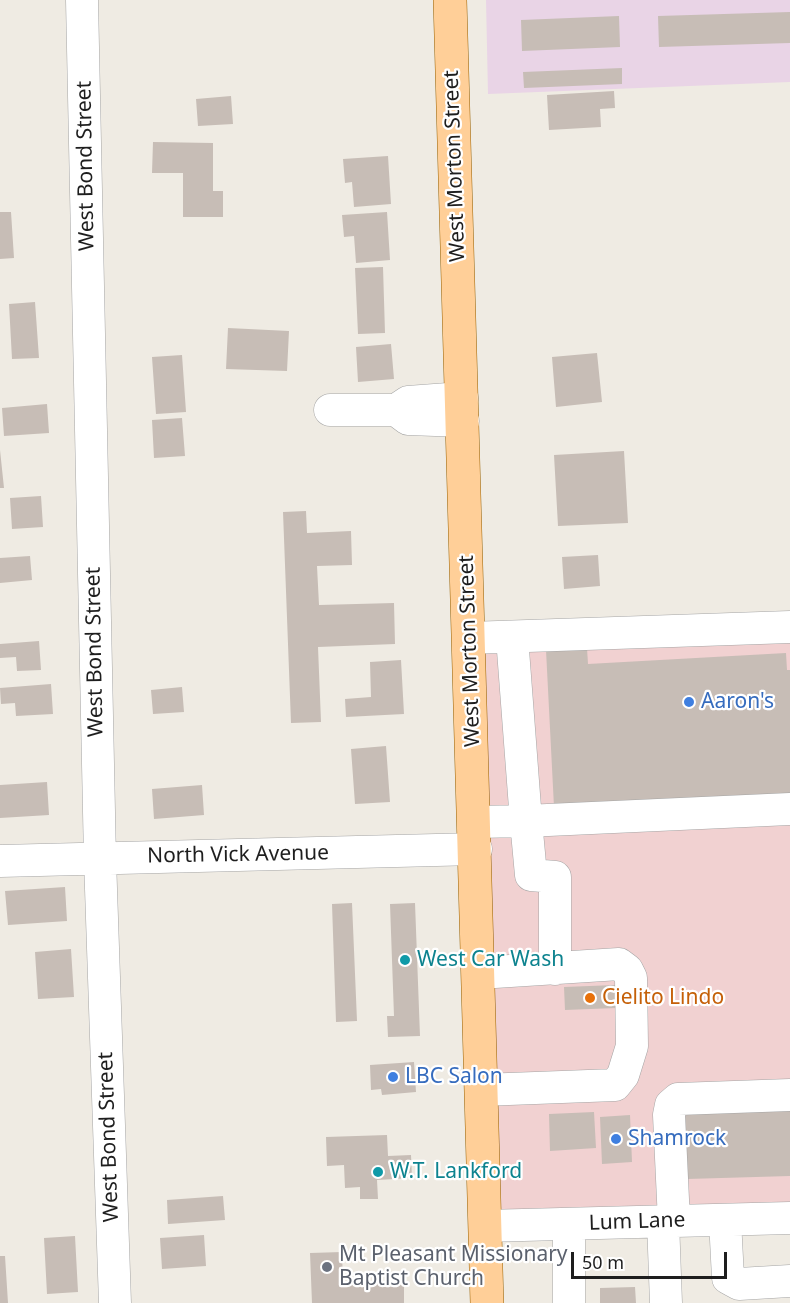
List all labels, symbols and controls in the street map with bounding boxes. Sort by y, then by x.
street label: West Morton Street [439,70,471,262]
street label: West Bond Street [72,81,100,251]
street label: West Morton Street [454,555,486,747]
street label: West Bond Street [81,567,109,737]
place label: Aaron's [701,689,774,715]
marker: Aaron's [682,695,696,709]
street label: North Vick Avenue [147,841,329,869]
place label: West Car Wash [417,947,564,973]
marker: West Car Wash [398,953,412,967]
place label: Cielito Lindo [602,985,724,1011]
marker: Cielito Lindo [583,991,597,1005]
street label: West Bond Street [93,1051,125,1223]
place label: LBC Salon [405,1064,503,1090]
marker: LBC Salon [386,1070,400,1084]
place label: Shamrock [628,1126,726,1152]
marker: Shamrock [609,1132,623,1146]
place label: W.T. Lankford [390,1159,522,1185]
marker: W.T. Lankford [371,1165,385,1179]
street label: Lum Lane [588,1208,686,1236]
scale bar [574,1240,730,1278]
place label: Mt Pleasant Missionary Baptist Church [339,1242,568,1292]
text: 50 m [582,1250,624,1274]
marker: Mt Pleasant Missionary Baptist Church [320,1260,334,1274]

